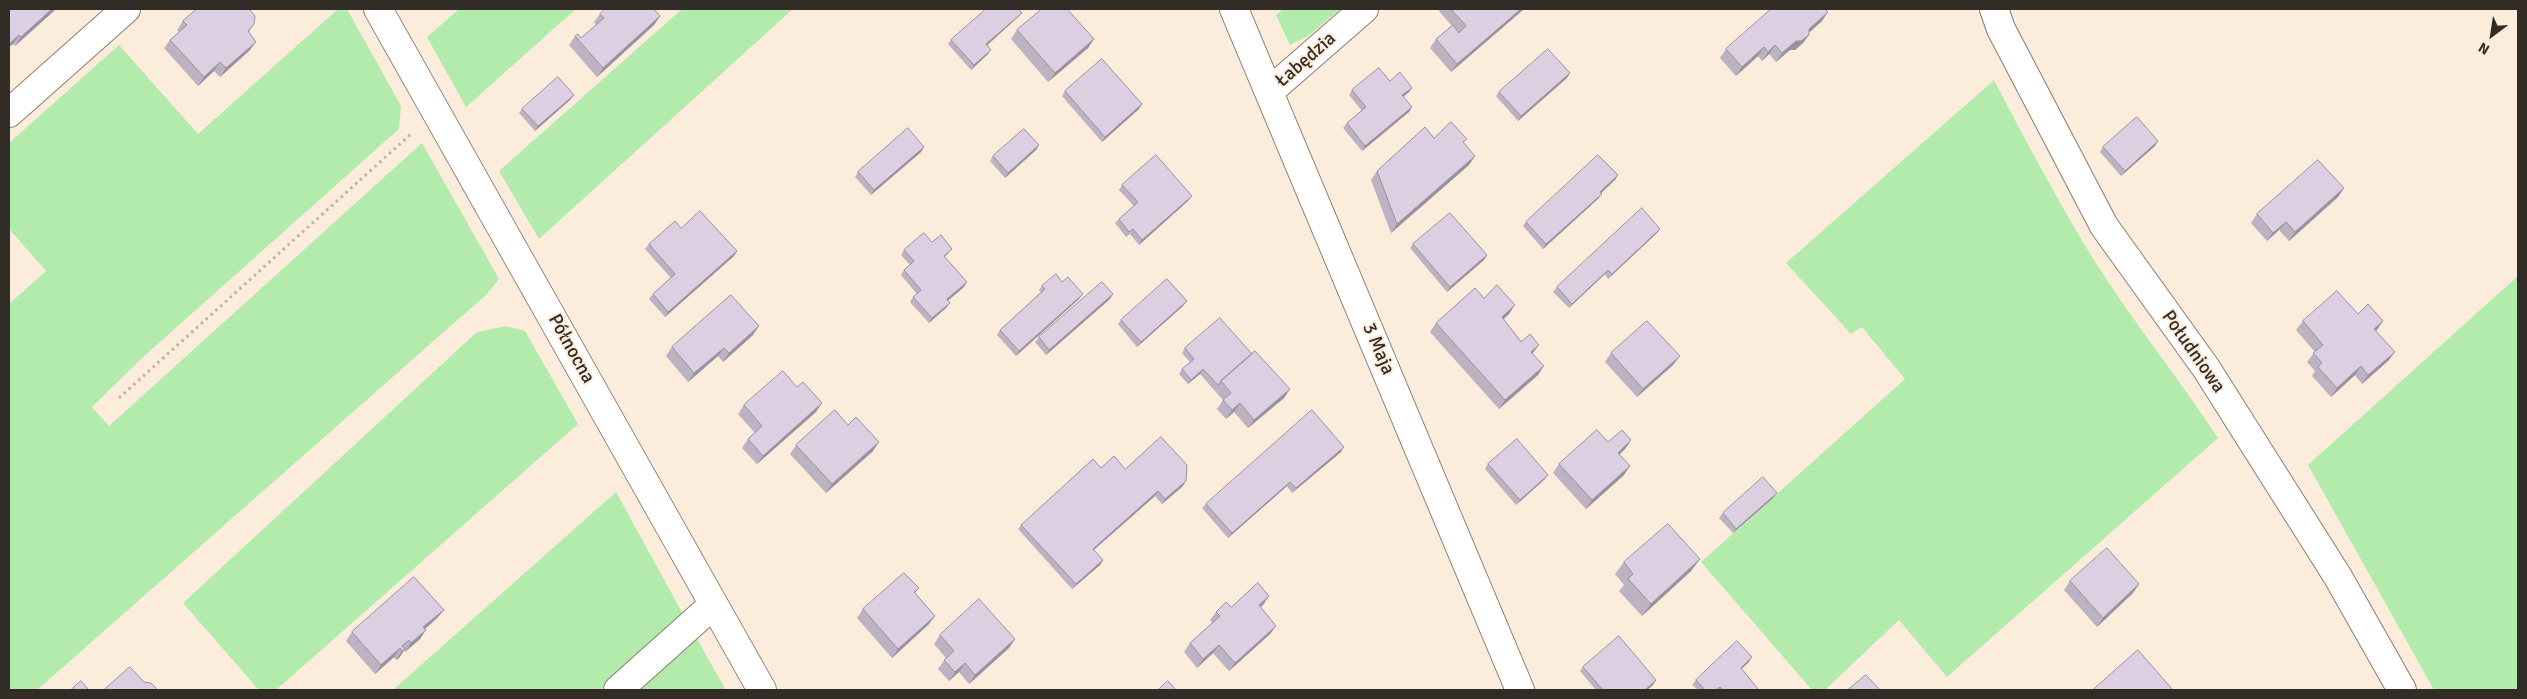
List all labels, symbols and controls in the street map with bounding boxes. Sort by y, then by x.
north arrow [2467,10,2517,60]
street label: Łabędzia [1271,28,1341,92]
text: N [2475,38,2493,58]
street label: Południowa [2156,306,2230,398]
street label: Północna [543,310,599,388]
street label: 3 Maja [1357,320,1399,378]

